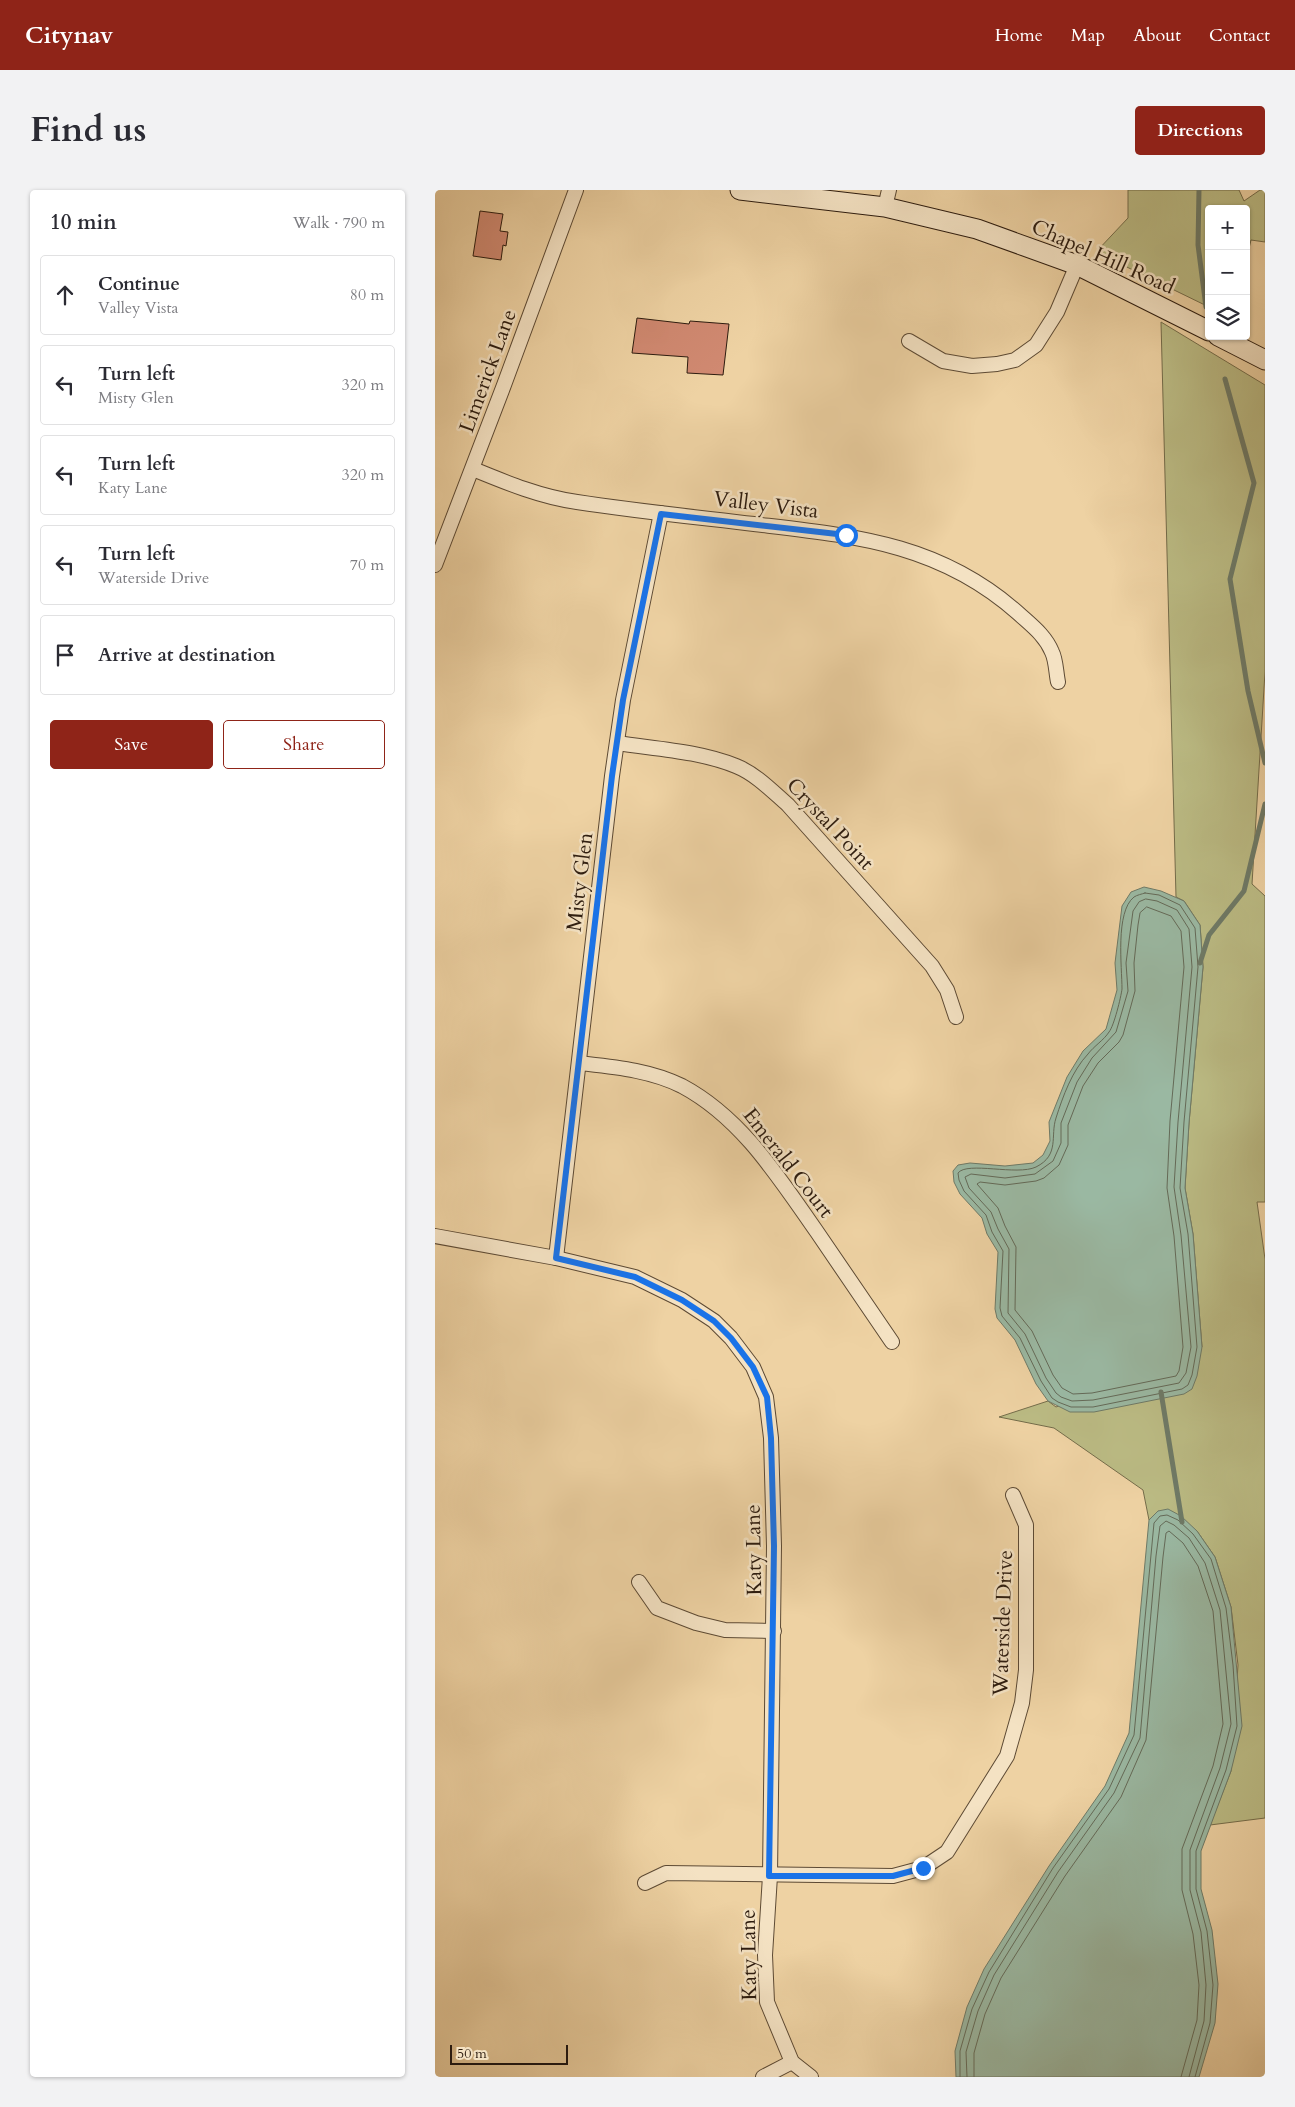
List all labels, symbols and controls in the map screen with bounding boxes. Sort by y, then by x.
text: Citynav [25,19,113,52]
text: Home [995,23,1043,48]
text: Map [1071,23,1105,48]
text: About [1133,23,1181,48]
text: Contact [1209,23,1270,48]
text: Find us [30,106,146,154]
button: Directions [1135,106,1265,155]
map controls [1205,205,1250,340]
button: + [1205,205,1250,250]
text: 10 min [50,208,117,237]
text: Walk · 790 m [293,212,385,234]
street label: Chapel Hill Road [1027,212,1179,302]
button: − [1205,250,1250,295]
text: Continue [98,271,180,297]
icon: ahead [51,281,79,309]
text: 80 m [350,284,384,306]
button: layers [1205,295,1250,340]
text: Valley Vista [98,297,178,319]
street label: Limerick Lane [452,305,524,437]
text: Turn left [98,361,175,387]
icon: left [51,371,79,399]
text: 320 m [342,374,384,396]
text: Misty Glen [98,387,174,409]
text: Turn left [98,451,175,477]
icon: left [51,461,79,489]
text: 320 m [342,464,384,486]
text: Katy Lane [98,477,168,499]
street label: Valley Vista [712,484,820,526]
route start [835,524,858,547]
text: Turn left [98,541,175,567]
icon: left [51,551,79,579]
text: 70 m [350,554,384,576]
text: Waterside Drive [98,567,209,589]
icon: arrive [51,641,79,669]
text: Arrive at destination [98,642,275,668]
button: Save [50,720,213,769]
button: Share [223,720,385,769]
street label: Crystal Point [780,771,881,877]
street label: Misty Glen [560,831,600,933]
street label: Emerald Court [736,1102,840,1224]
street label: Katy Lane [739,1504,769,1596]
street label: Waterside Drive [986,1549,1020,1698]
route end [912,1857,935,1880]
street label: Katy Lane [734,1909,764,2001]
scale bar [450,2042,567,2065]
text: 50 m [457,2044,487,2063]

